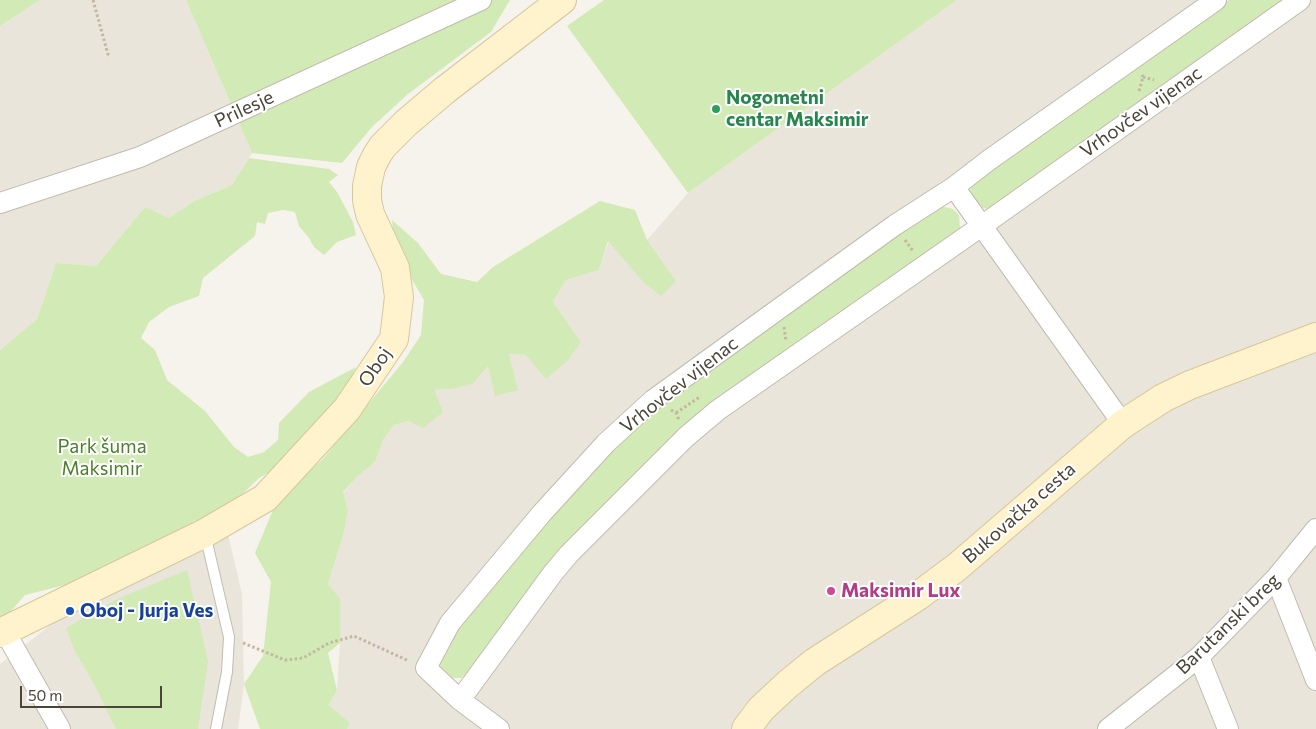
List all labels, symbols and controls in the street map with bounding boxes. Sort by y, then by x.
street label: Vrhovčev vijenac [1076,62,1206,162]
street label: Prilesje [211,85,277,133]
place label: Nogometni centar Maksimir [726,87,869,131]
marker: Nogometni centar Maksimir [710,103,722,115]
street label: Vrhovčev vijenac [616,332,742,438]
street label: Oboj [354,343,396,391]
park label: Park šuma Maksimir [57,436,147,480]
street label: Bukovačka cesta [958,458,1080,568]
street label: Barutanski breg [1171,569,1285,679]
place label: Maksimir Lux [841,580,960,602]
marker: Maksimir Lux [825,585,837,597]
place label: Oboj - Jurja Ves [80,600,213,622]
marker: Oboj - Jurja Ves [64,605,76,617]
scale bar [22,676,165,708]
text: 50 m [28,686,62,704]

